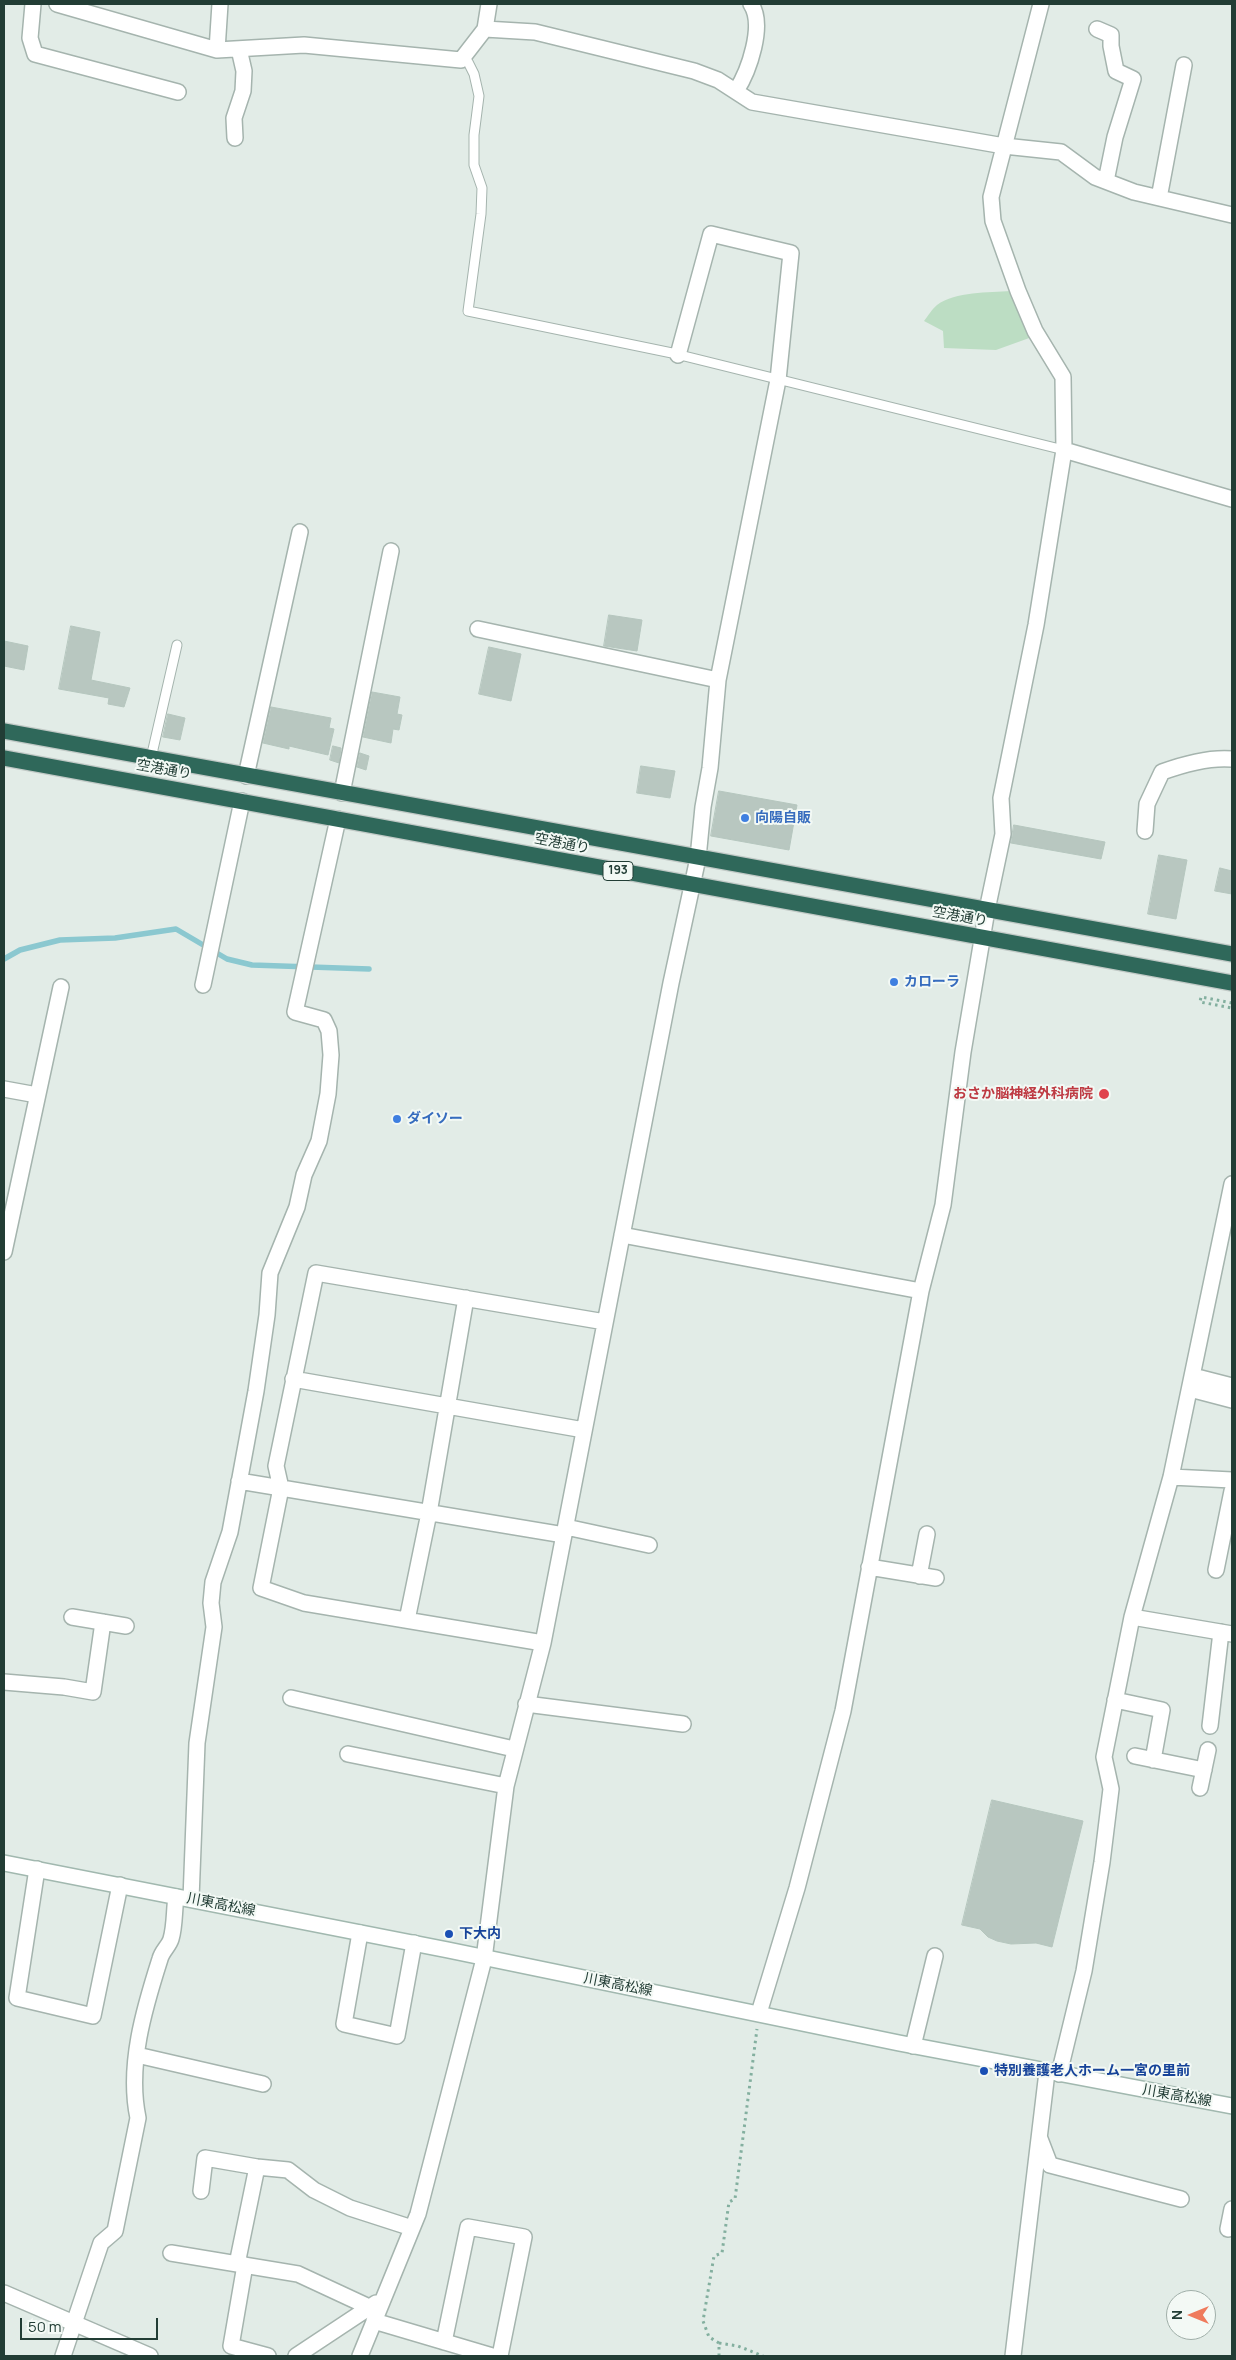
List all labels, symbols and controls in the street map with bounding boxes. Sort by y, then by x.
street label: 空港通り [135,757,193,783]
place label: 向陽自販 [755,810,811,826]
marker: 向陽自販 [739,812,751,824]
street label: 空港通り [533,830,591,858]
road number: 193 [603,861,633,880]
street label: 空港通り [931,904,989,930]
place label: カローラ [904,974,960,990]
marker: カローラ [888,976,900,988]
place label: おさか脳神経外科病院 [953,1086,1093,1102]
marker: おさか脳神経外科病院 [1097,1087,1111,1101]
place label: ダイソー [407,1111,463,1127]
marker: ダイソー [391,1113,403,1125]
street label: 川東高松線 [185,1890,257,1920]
place label: 下大内 [459,1926,501,1942]
marker: 下大内 [443,1928,455,1940]
street label: 川東高松線 [582,1970,654,2000]
place label: 特別養護老人ホーム一宮の里前 [994,2063,1190,2079]
marker: 特別養護老人ホーム一宮の里前 [978,2065,990,2077]
street label: 川東高松線 [1141,2082,1213,2110]
north arrow [1166,2290,1216,2340]
scale bar [22,2308,160,2340]
text: N [1167,2310,1186,2320]
text: 50 m [28,2316,62,2337]

